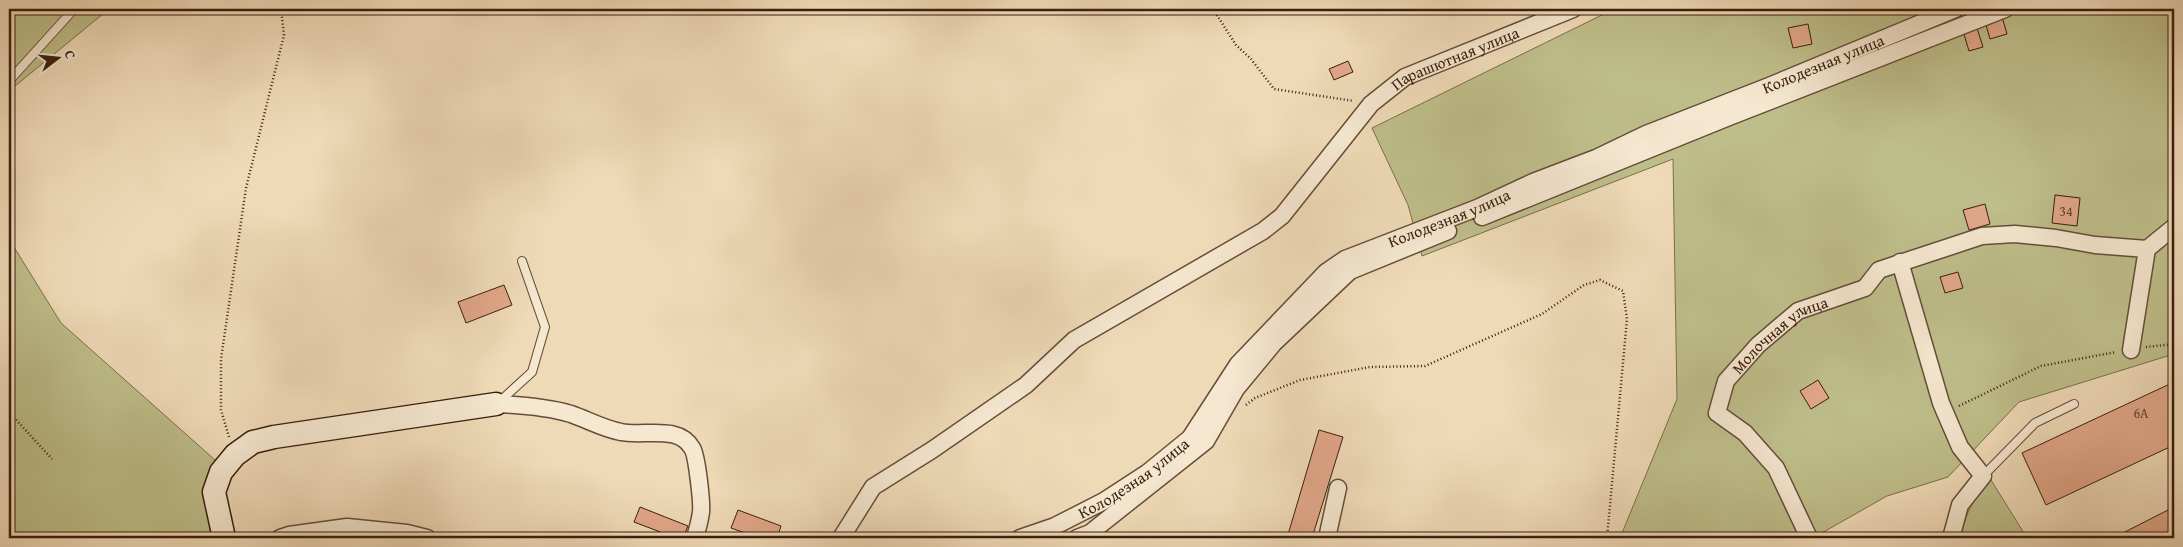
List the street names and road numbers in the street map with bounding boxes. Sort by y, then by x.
street label: Парашютная улица [1385,20,1523,96]
street label: Колодезная улица [1759,28,1888,100]
street label: Колодезная улица [1384,182,1514,253]
street label: Молочная улица [1726,290,1831,379]
street label: Колодезная улица [1074,431,1194,524]

